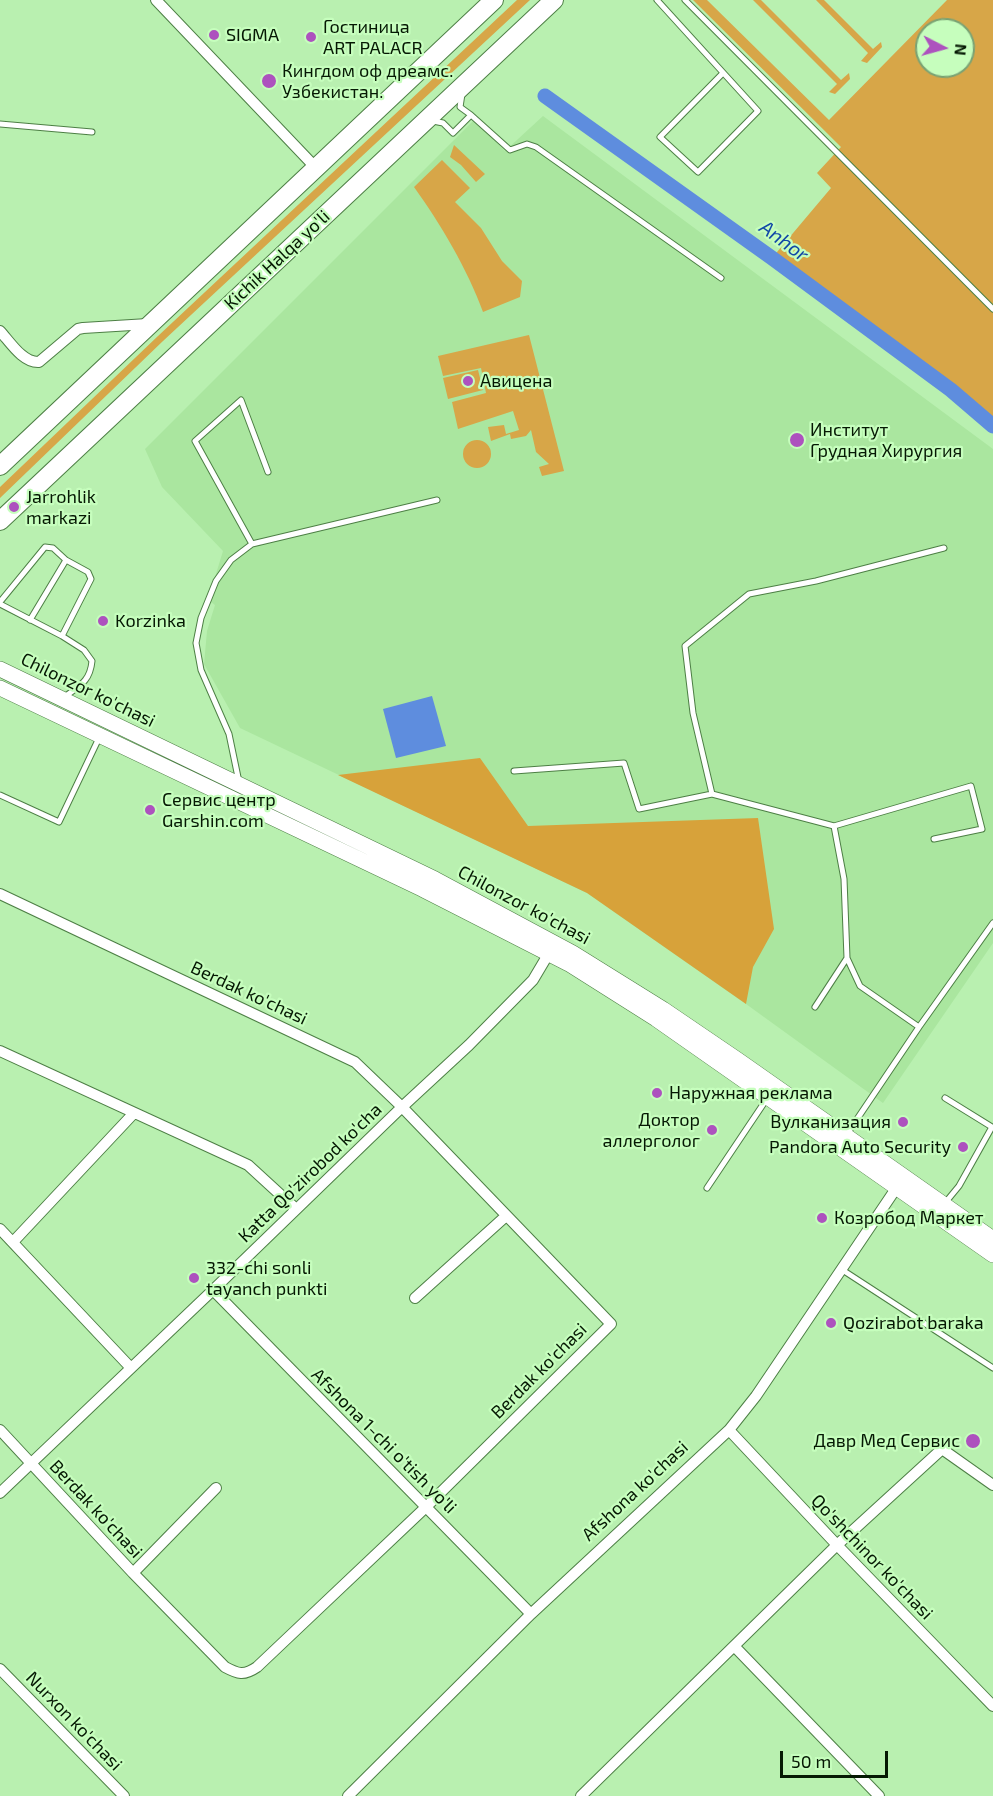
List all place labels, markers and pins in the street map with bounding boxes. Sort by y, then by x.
place label: Гостиница ART PALACR [323,16,423,58]
place label: SIGMA [226,24,279,46]
marker: SIGMA [207,28,221,42]
marker: Гостиница ART PALACR [304,30,318,44]
place label: Кингдом оф дреамс. Узбекистан. [282,60,453,103]
marker: Кингдом оф дреамс. Узбекистан. [260,72,278,90]
place label: Авицена [480,370,552,392]
marker: Авицена [461,374,475,388]
place label: Институт Грудная Хирургия [810,419,962,462]
marker: Институт Грудная Хирургия [788,431,806,449]
place label: Jarrohlik markazi [26,486,96,528]
marker: Jarrohlik markazi [7,500,21,514]
place label: Korzinka [115,610,186,632]
marker: Korzinka [96,614,110,628]
place label: Сервис центр Garshin.com [162,789,276,832]
marker: Сервис центр Garshin.com [143,803,157,817]
place label: Наружная реклама [669,1082,833,1104]
marker: Наружная реклама [650,1086,664,1100]
place label: Доктор аллерголог [603,1109,700,1152]
place label: Вулканизация [770,1111,891,1133]
marker: Вулканизация [896,1115,910,1129]
marker: Доктор аллерголог [705,1123,719,1137]
place label: Pandora Auto Security [769,1136,951,1158]
marker: Pandora Auto Security [956,1140,970,1154]
place label: Козробод Маркет [834,1207,983,1229]
marker: Козробод Маркет [815,1211,829,1225]
place label: 332-chi sonli tayanch punkti [206,1257,327,1300]
marker: 332-chi sonli tayanch punkti [187,1271,201,1285]
place label: Qozirabot baraka [843,1312,984,1334]
marker: Qozirabot baraka [824,1316,838,1330]
place label: Давр Мед Сервис [813,1430,960,1452]
marker: Давр Мед Сервис [964,1432,982,1450]

